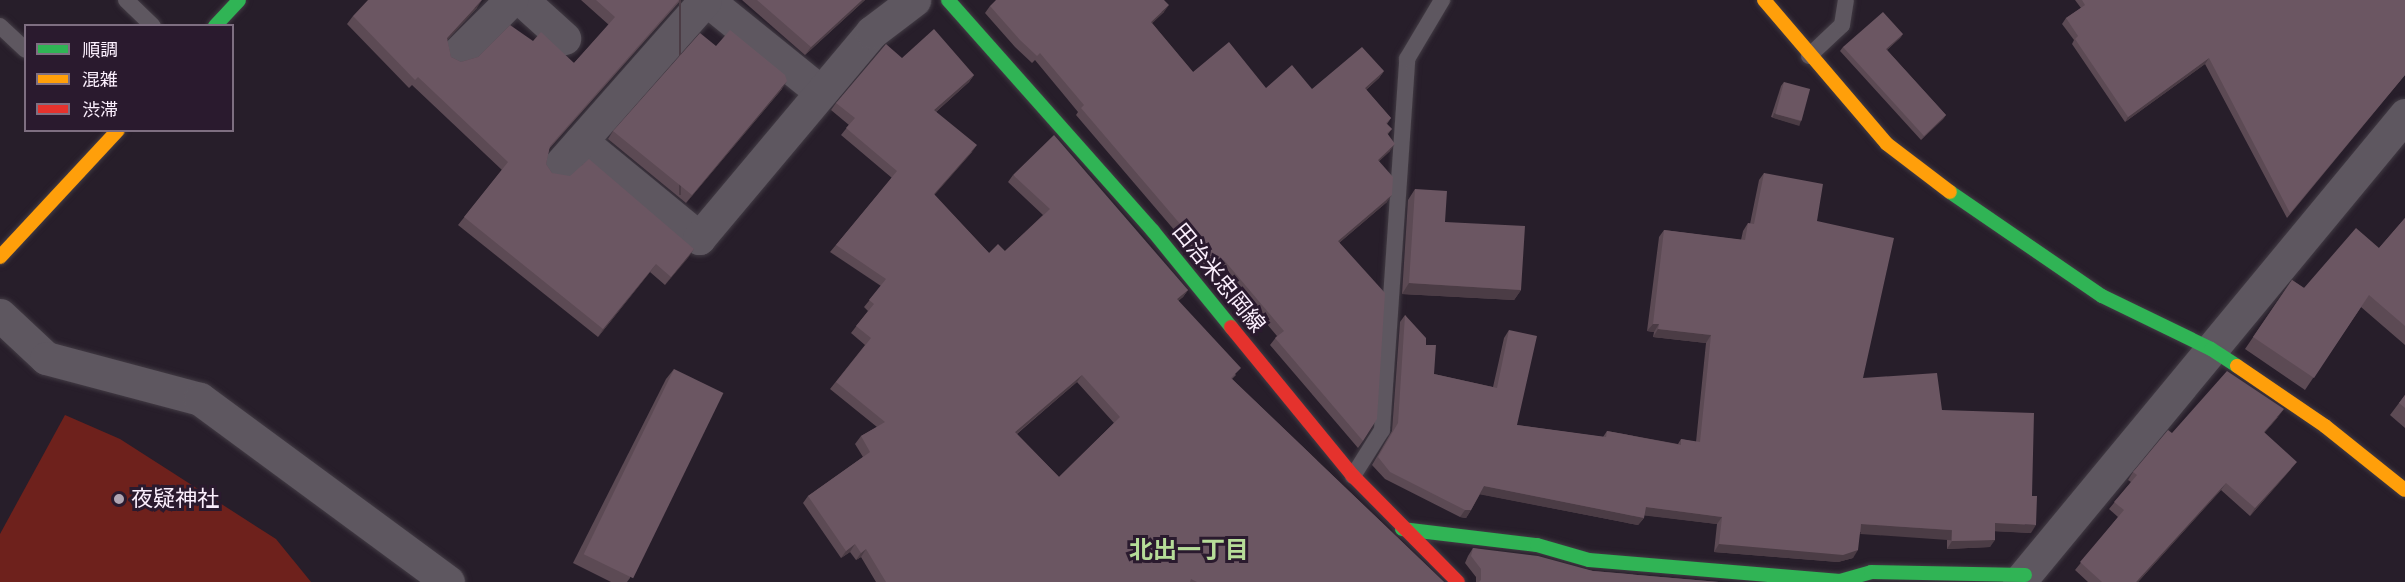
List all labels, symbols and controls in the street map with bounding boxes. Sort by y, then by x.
legend [24,24,234,132]
text: 順調 [82,36,118,63]
text: 混雑 [82,66,118,93]
text: 渋滞 [82,96,118,123]
street label: 田治米忠岡線 [1167,218,1271,338]
place label: 夜疑神社 [131,486,219,512]
marker: 夜疑神社 [112,492,126,506]
district label: 北出一丁目 [1129,536,1249,564]

